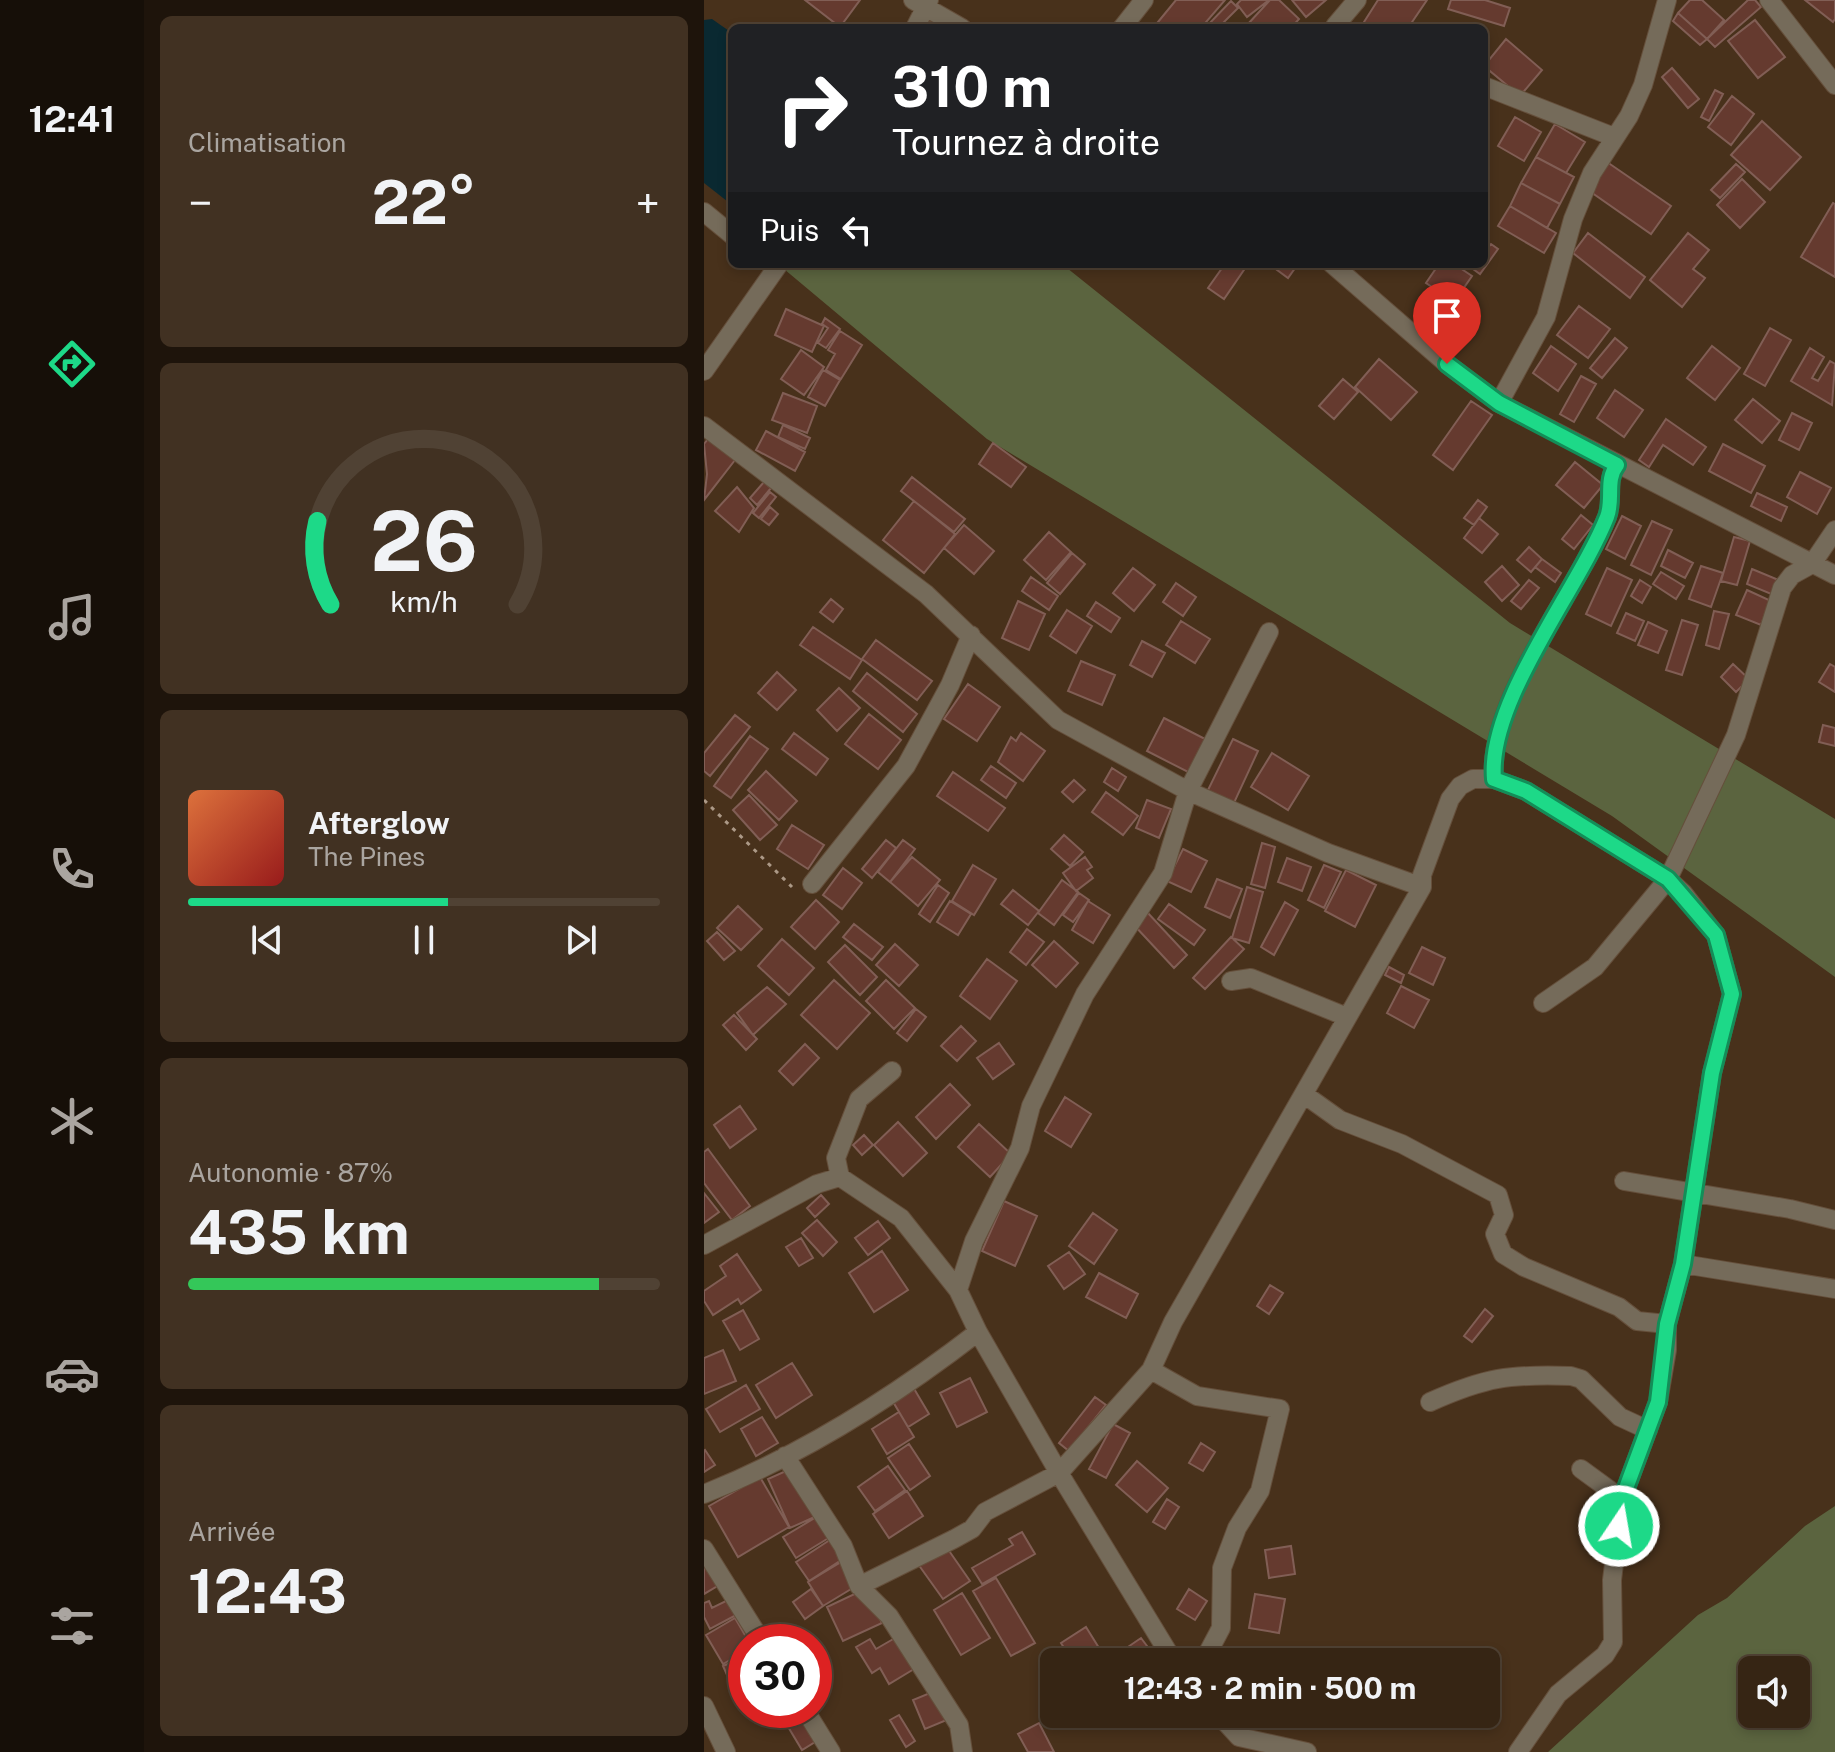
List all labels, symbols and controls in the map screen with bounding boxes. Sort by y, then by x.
text: 310 m [892,54,1052,120]
icon: right [760,56,864,160]
text: 12:41 [29,98,115,140]
text: Tournez à droite [892,121,1160,163]
text: Climatisation [188,127,346,158]
text: 22° [372,167,476,238]
text: − [188,177,212,229]
text: + [636,177,660,229]
icon: left [835,208,879,252]
text: Puis [760,212,819,248]
pin [1413,282,1481,364]
icon: arrive [1425,294,1469,338]
icon: directions [44,336,100,392]
text: 26 [370,491,478,589]
text: km/h [390,585,458,618]
icon: music [44,589,100,645]
text: Afterglow [308,805,450,841]
icon: phone [44,841,100,897]
text: The Pines [308,841,425,872]
icon: previous [245,918,289,962]
icon: pause [402,918,446,962]
icon: next [559,918,603,962]
icon: climate [44,1093,100,1149]
text: Autonomie · 87% [188,1157,393,1188]
text: 435 km [188,1197,410,1268]
icon: car [44,1346,100,1402]
position arrow [1577,1484,1661,1568]
text: Arrivée [188,1516,276,1547]
text: 12:43 [188,1556,347,1627]
icon: filters [44,1598,100,1654]
speed limit sign: 30 [728,1624,832,1728]
map controls [1738,1656,1810,1728]
button: sound [1738,1656,1810,1728]
text: 12:43 · 2 min · 500 m [1124,1670,1416,1706]

